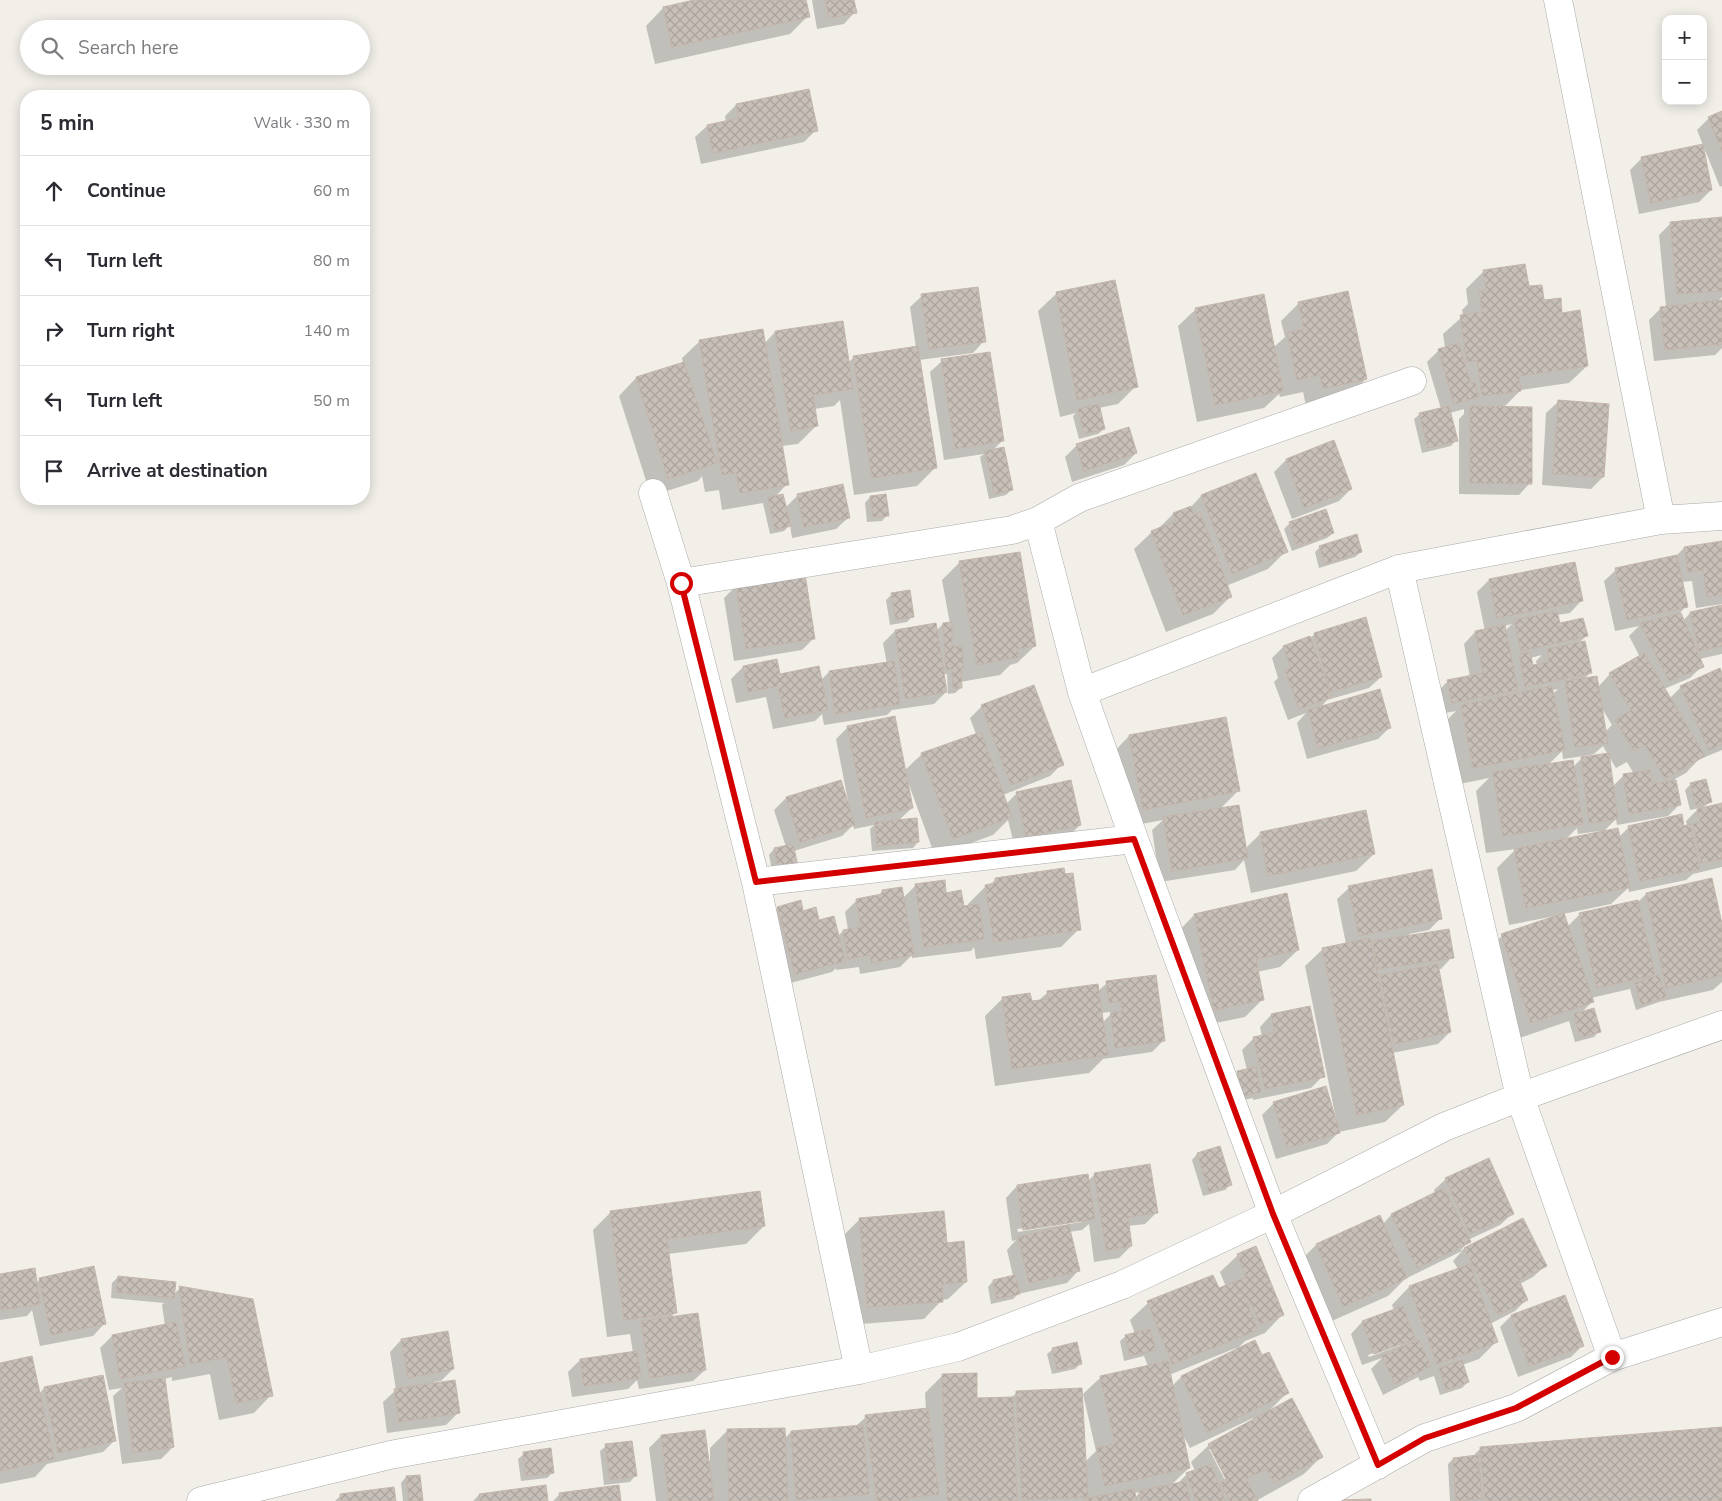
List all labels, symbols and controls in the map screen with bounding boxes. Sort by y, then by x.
map controls [1662,15,1707,105]
button: + [1662,15,1707,60]
search box [20,20,370,75]
icon: search [38,34,66,62]
text: Search here [78,35,179,61]
button: − [1662,60,1707,105]
text: 5 min [40,109,94,137]
text: Walk · 330 m [254,112,350,134]
icon: ahead [40,177,68,205]
text: Continue [87,178,166,204]
text: 60 m [313,180,350,202]
icon: left [40,247,68,275]
text: Turn left [87,248,162,274]
text: 80 m [313,250,350,272]
icon: right [40,317,68,345]
text: Turn right [87,318,174,344]
text: 140 m [303,320,350,342]
icon: left [40,387,68,415]
text: Turn left [87,388,162,414]
text: 50 m [313,390,350,412]
icon: arrive [40,457,68,485]
text: Arrive at destination [87,458,268,484]
route start [670,572,693,595]
route end [1601,1346,1624,1369]

